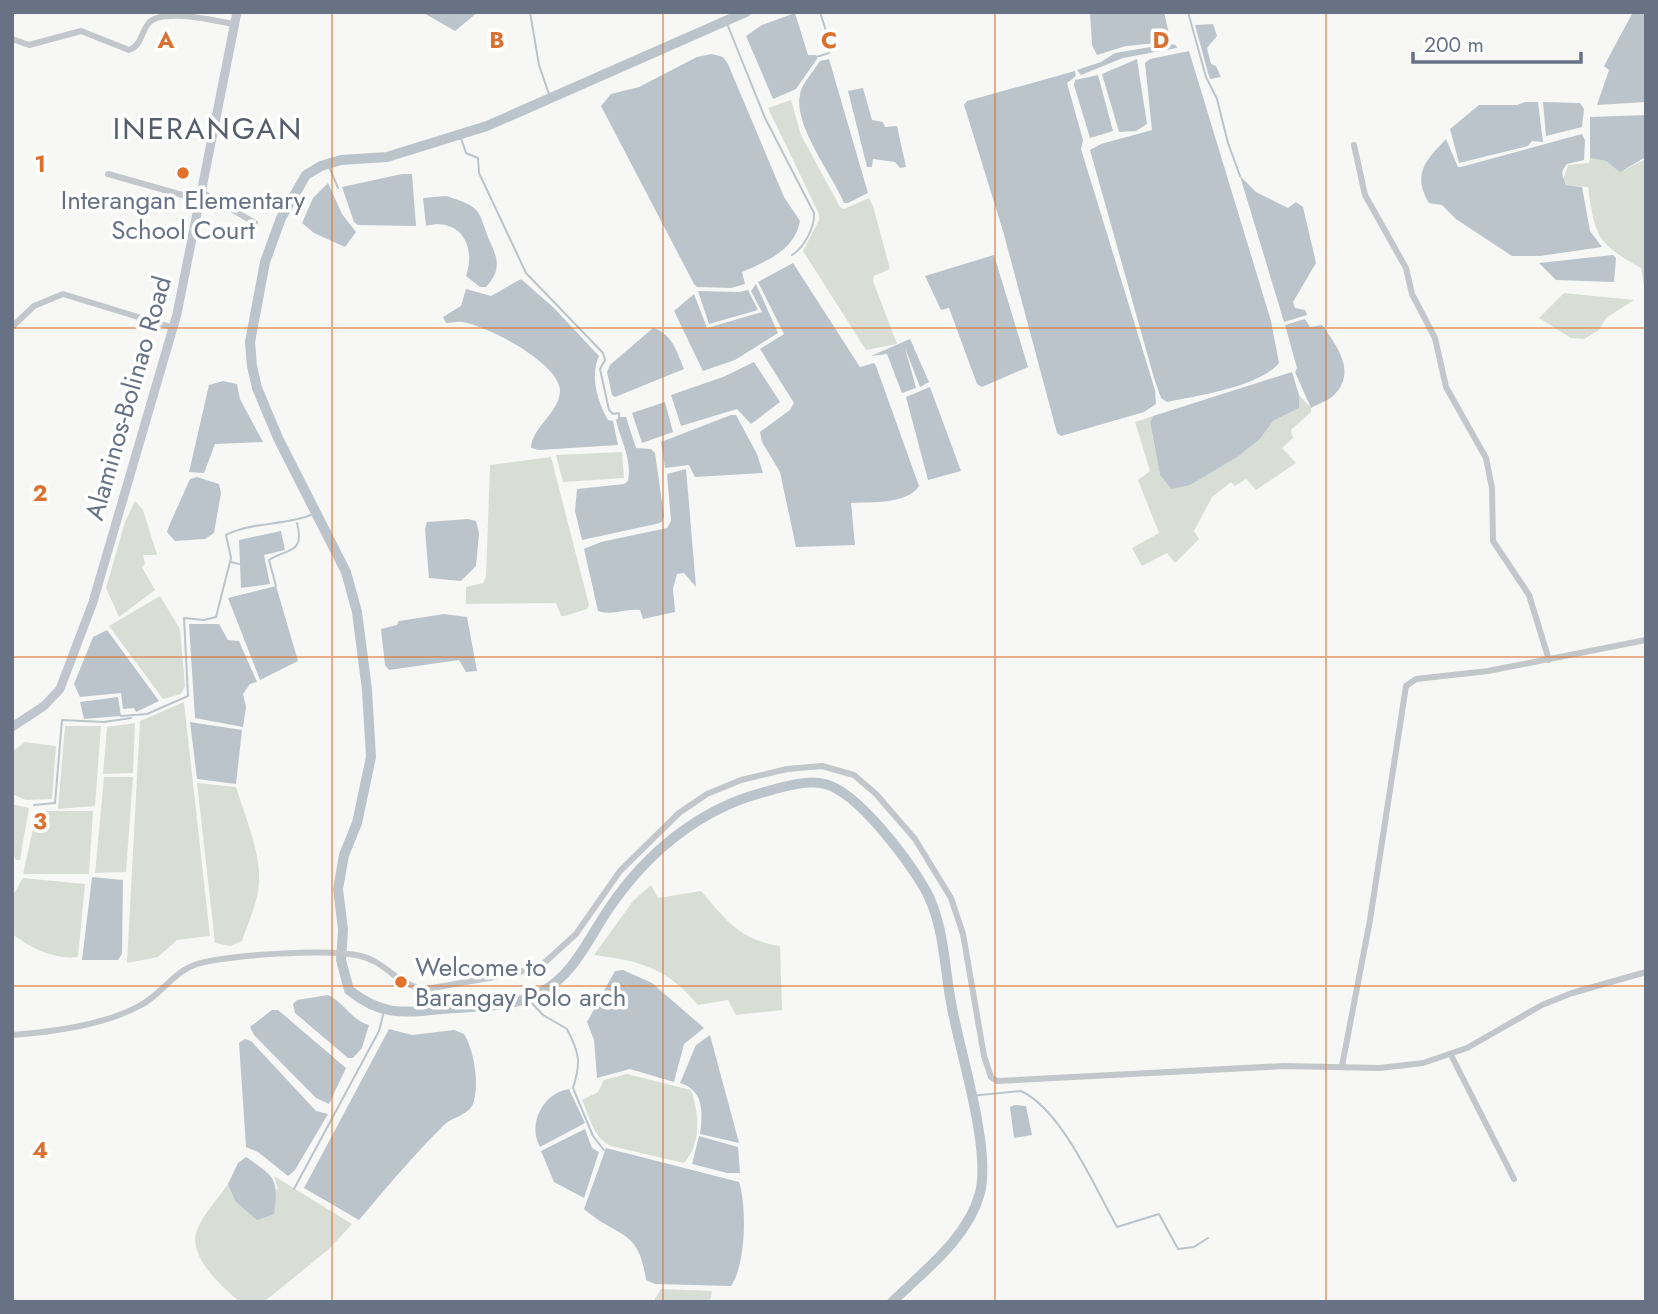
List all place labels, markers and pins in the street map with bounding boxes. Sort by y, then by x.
marker: Interangan Elementary School Court [175,165,191,181]
place label: Interangan Elementary School Court [61,181,306,249]
place label: Welcome to Barangay Polo arch [415,948,626,1016]
marker: Welcome to Barangay Polo arch [393,974,409,990]

